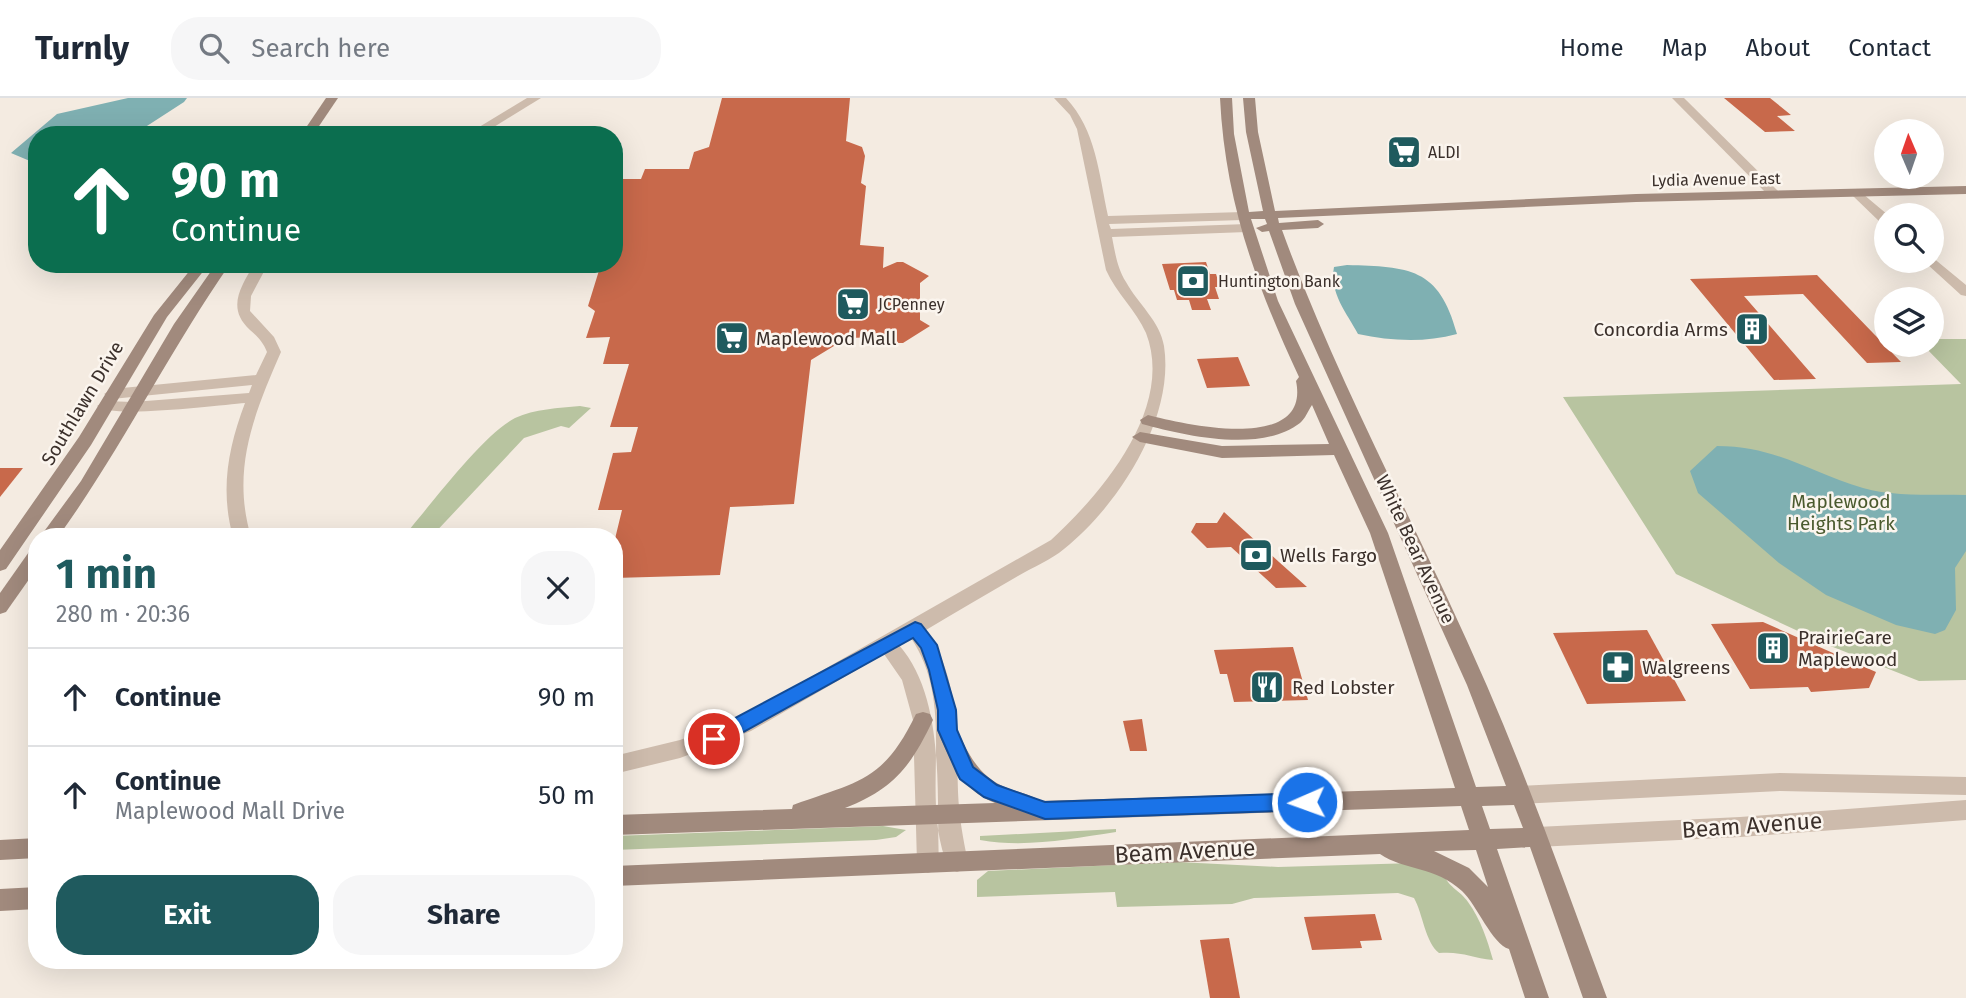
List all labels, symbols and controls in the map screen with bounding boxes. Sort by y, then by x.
search box [171,17,661,80]
text: Turnly [35,28,129,68]
icon: search [195,29,233,67]
text: Search here [251,33,390,64]
text: Home [1560,34,1624,62]
text: Map [1662,34,1708,62]
text: About [1746,34,1810,62]
text: Contact [1848,34,1931,62]
north arrow [1874,119,1944,189]
map controls [1874,119,1944,357]
supermarket icon: ALDI [1385,133,1423,171]
place label: ALDI [1428,143,1460,162]
text: 90 m [171,151,280,210]
icon: ahead [56,154,147,245]
street label: Lydia Avenue East [1651,169,1781,190]
button: search [1874,203,1944,273]
text: Continue [171,211,301,249]
bank icon: Huntington Bank [1174,262,1212,300]
place label: Huntington Bank [1218,272,1341,291]
supermarket icon: JCPenney [834,285,872,323]
button: layers [1874,287,1944,357]
place label: JCPenney [878,295,945,314]
building icon: Concordia Arms [1733,310,1771,348]
place label: Concordia Arms [1593,318,1728,341]
supermarket icon: Maplewood Mall [713,319,751,357]
place label: Maplewood Mall [756,327,897,350]
street label: Southlawn Drive [36,337,128,469]
street label: White Bear Avenue [1371,471,1460,627]
park label: Maplewood Heights Park [1787,490,1895,535]
bank icon: Wells Fargo [1237,536,1275,574]
place label: Wells Fargo [1280,544,1377,567]
text: 1 min [56,549,157,599]
button: close [521,551,595,625]
text: 280 m · 20:36 [56,600,190,628]
place label: PrairieCare Maplewood [1798,626,1897,671]
building icon: PrairieCare Maplewood [1754,629,1792,667]
pharmacy icon: Walgreens [1599,648,1637,686]
place label: Walgreens [1642,656,1730,679]
restaurant icon: Red Lobster [1248,668,1286,706]
place label: Red Lobster [1292,676,1395,699]
icon: ahead [56,678,94,716]
text: Continue [115,682,221,713]
text: 90 m [538,682,595,713]
pin [684,709,744,769]
icon: arrive [695,720,733,758]
position arrow [1270,765,1344,839]
text: Continue [115,766,221,797]
icon: ahead [56,776,94,814]
text: 50 m [538,780,595,811]
text: Maplewood Mall Drive [115,797,345,825]
street label: Beam Avenue [1681,806,1823,844]
street label: Beam Avenue [1114,833,1256,869]
button: Exit [56,875,319,955]
button: Share [333,875,595,955]

